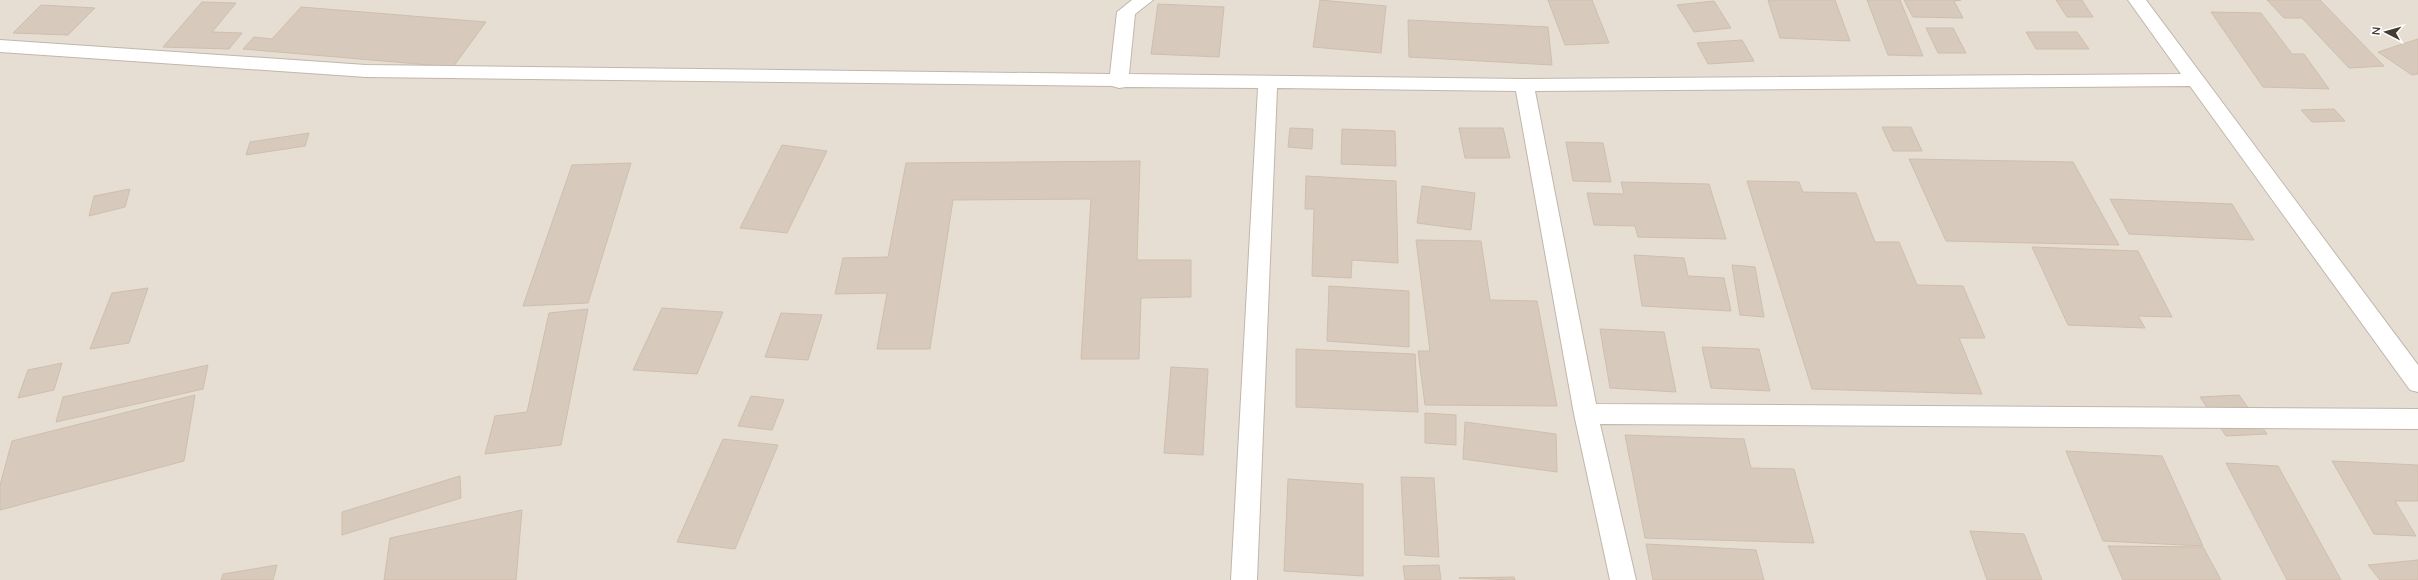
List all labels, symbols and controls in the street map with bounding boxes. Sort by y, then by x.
north arrow [2366,12,2406,52]
text: N [2369,26,2383,36]

